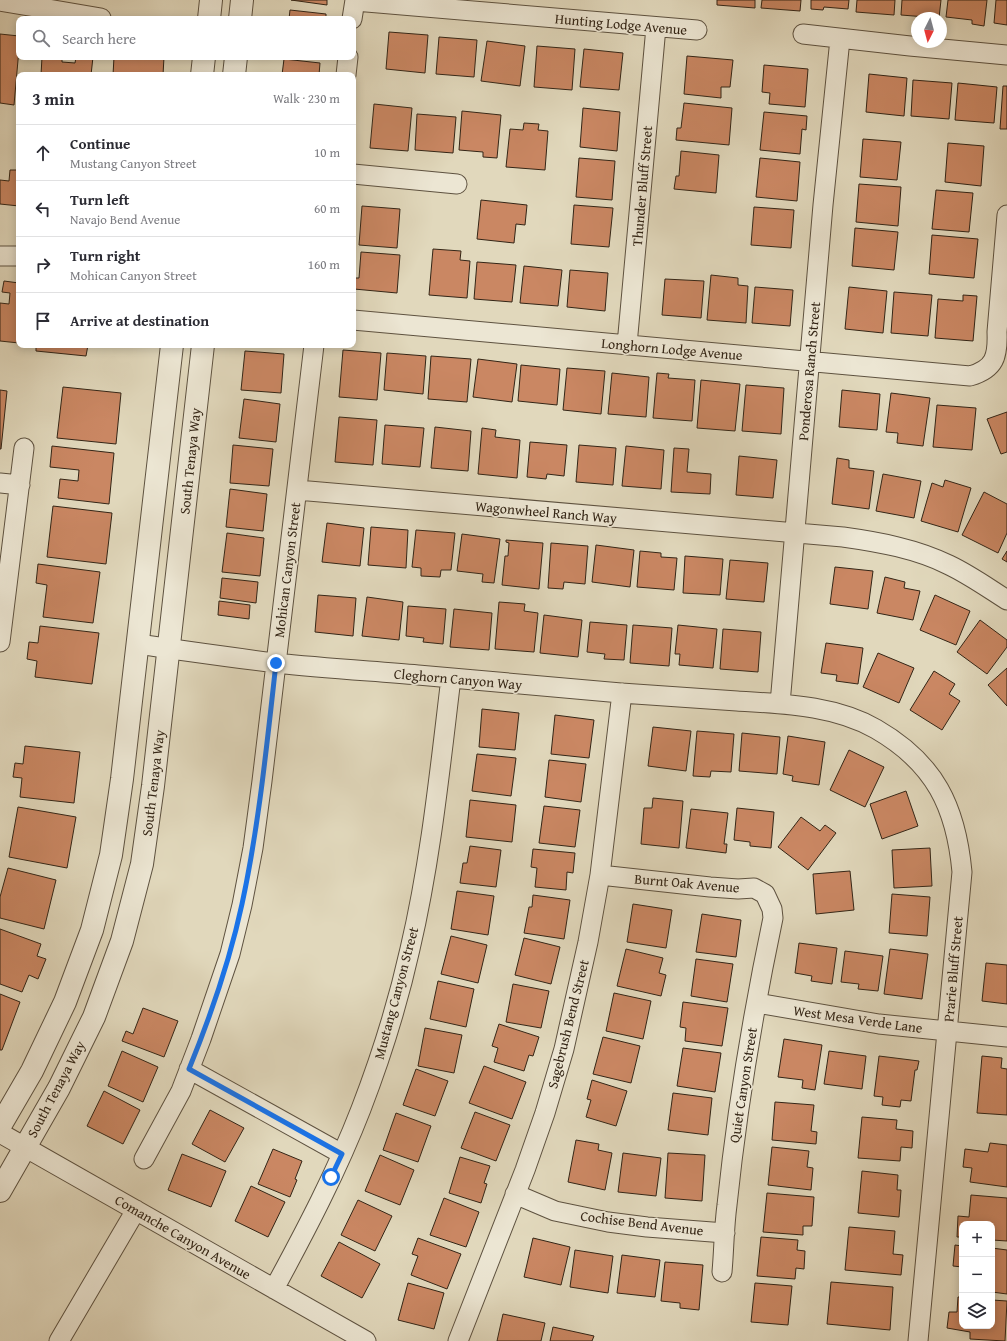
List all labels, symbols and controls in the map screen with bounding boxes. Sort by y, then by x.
street label: Hunting Lodge Avenue [554,8,688,40]
north arrow [911,12,947,48]
search box [16,16,356,60]
icon: search [30,27,52,49]
text: Search here [62,28,136,49]
text: 3 min [32,86,74,111]
text: Walk · 230 m [273,89,340,108]
street label: Thunder Bluff Street [627,125,657,247]
text: Continue [70,133,131,154]
icon: ahead [32,142,54,164]
text: 10 m [314,143,340,162]
text: Mustang Canyon Street [70,154,197,173]
text: Turn left [70,189,129,210]
icon: left [32,198,54,220]
text: 60 m [314,199,340,218]
text: Navajo Bend Avenue [70,210,180,229]
text: Turn right [70,245,141,266]
icon: right [32,254,54,276]
text: 160 m [308,255,340,274]
text: Mohican Canyon Street [70,266,197,285]
street label: Ponderosa Ranch Street [793,301,825,441]
icon: arrive [32,310,54,332]
text: Arrive at destination [70,310,209,331]
street label: Longhorn Lodge Avenue [601,333,744,365]
street label: South Tenaya Way [174,407,206,515]
street label: Wagonwheel Ranch Way [474,496,618,528]
street label: Mohican Canyon Street [269,501,305,639]
route end [267,654,285,672]
street label: Cleghorn Canyon Way [393,663,523,695]
street label: South Tenaya Way [137,729,169,837]
street label: Burnt Oak Avenue [634,868,741,898]
street label: Prarie Bluff Street [938,915,968,1023]
street label: Mustang Canyon Street [369,925,423,1061]
street label: Sagebrush Bend Street [542,957,594,1091]
street label: West Mesa Verde Lane [792,1000,924,1038]
street label: Quiet Canyon Street [724,1026,762,1144]
street label: South Tenaya Way [22,1037,90,1141]
route start [322,1168,340,1186]
street label: Comanche Canyon Avenue [111,1190,255,1284]
street label: Cochise Bend Avenue [579,1206,705,1241]
map controls [959,1221,995,1329]
button: + [959,1221,995,1257]
button: − [959,1257,995,1293]
button: layers [959,1293,995,1329]

